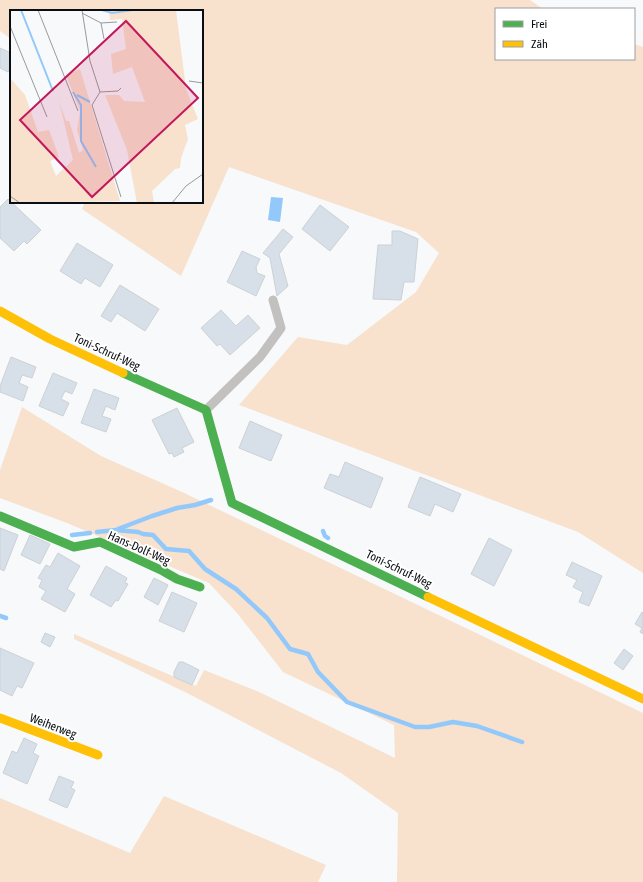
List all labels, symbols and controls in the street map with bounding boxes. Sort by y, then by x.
legend [495,8,635,60]
inset map [10,10,203,203]
text: Frei [531,17,547,31]
text: Zäh [531,37,548,51]
street label: Toni-Schruf-Weg [72,331,143,374]
street label: Hans-Dolf-Weg [106,528,173,568]
street label: Toni-Schruf-Weg [364,547,435,591]
street label: Weiherweg [28,711,79,742]

